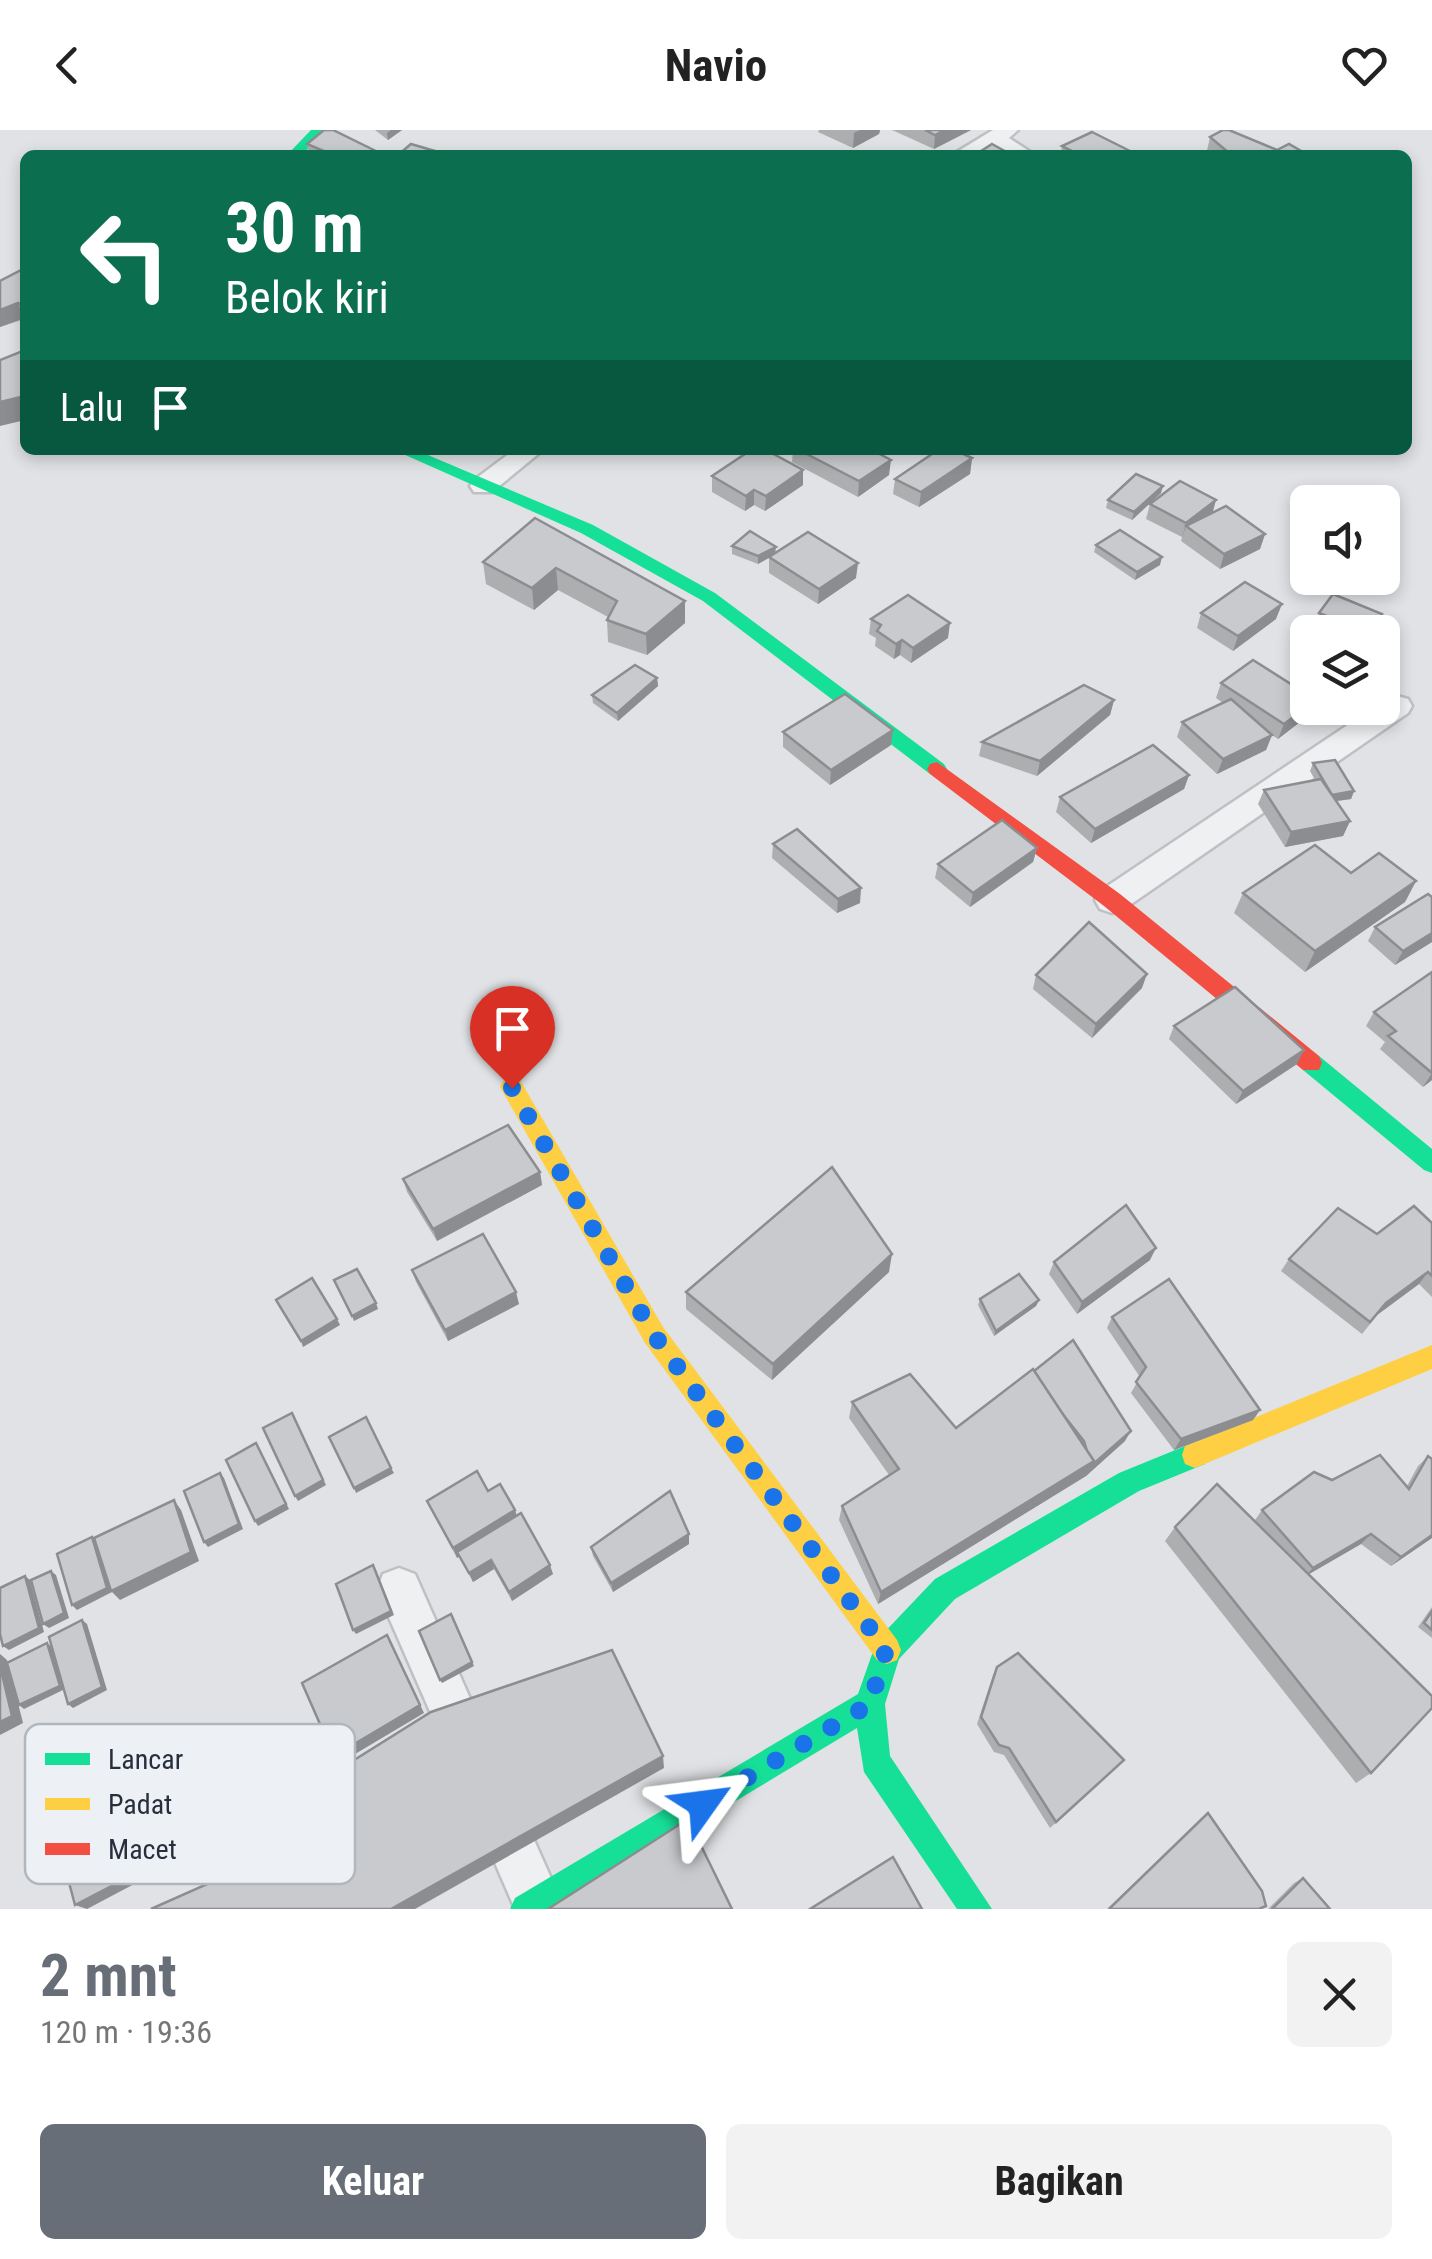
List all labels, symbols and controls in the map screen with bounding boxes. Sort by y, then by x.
icon: back [40,38,95,93]
icon: heart [1337,38,1392,93]
text: Navio [665,39,767,92]
text: 30 m [225,187,364,269]
icon: left [60,190,190,320]
text: Belok kiri [225,271,389,324]
icon: arrive [143,380,198,435]
text: Lalu [60,386,123,430]
map controls [1290,485,1400,725]
button: sound [1290,485,1400,595]
button: layers [1290,615,1400,725]
pin [470,986,555,1089]
icon: arrive [485,1001,540,1056]
legend [25,1724,355,1884]
text: Lancar [108,1743,183,1776]
position arrow [651,1752,755,1856]
text: Padat [108,1788,172,1821]
text: Macet [108,1833,177,1866]
text: 2 mnt [40,1940,177,2011]
button: close [1287,1942,1392,2047]
text: 120 m · 19:36 [40,2013,212,2051]
button: Keluar [40,2124,706,2239]
button: Bagikan [726,2124,1392,2239]

